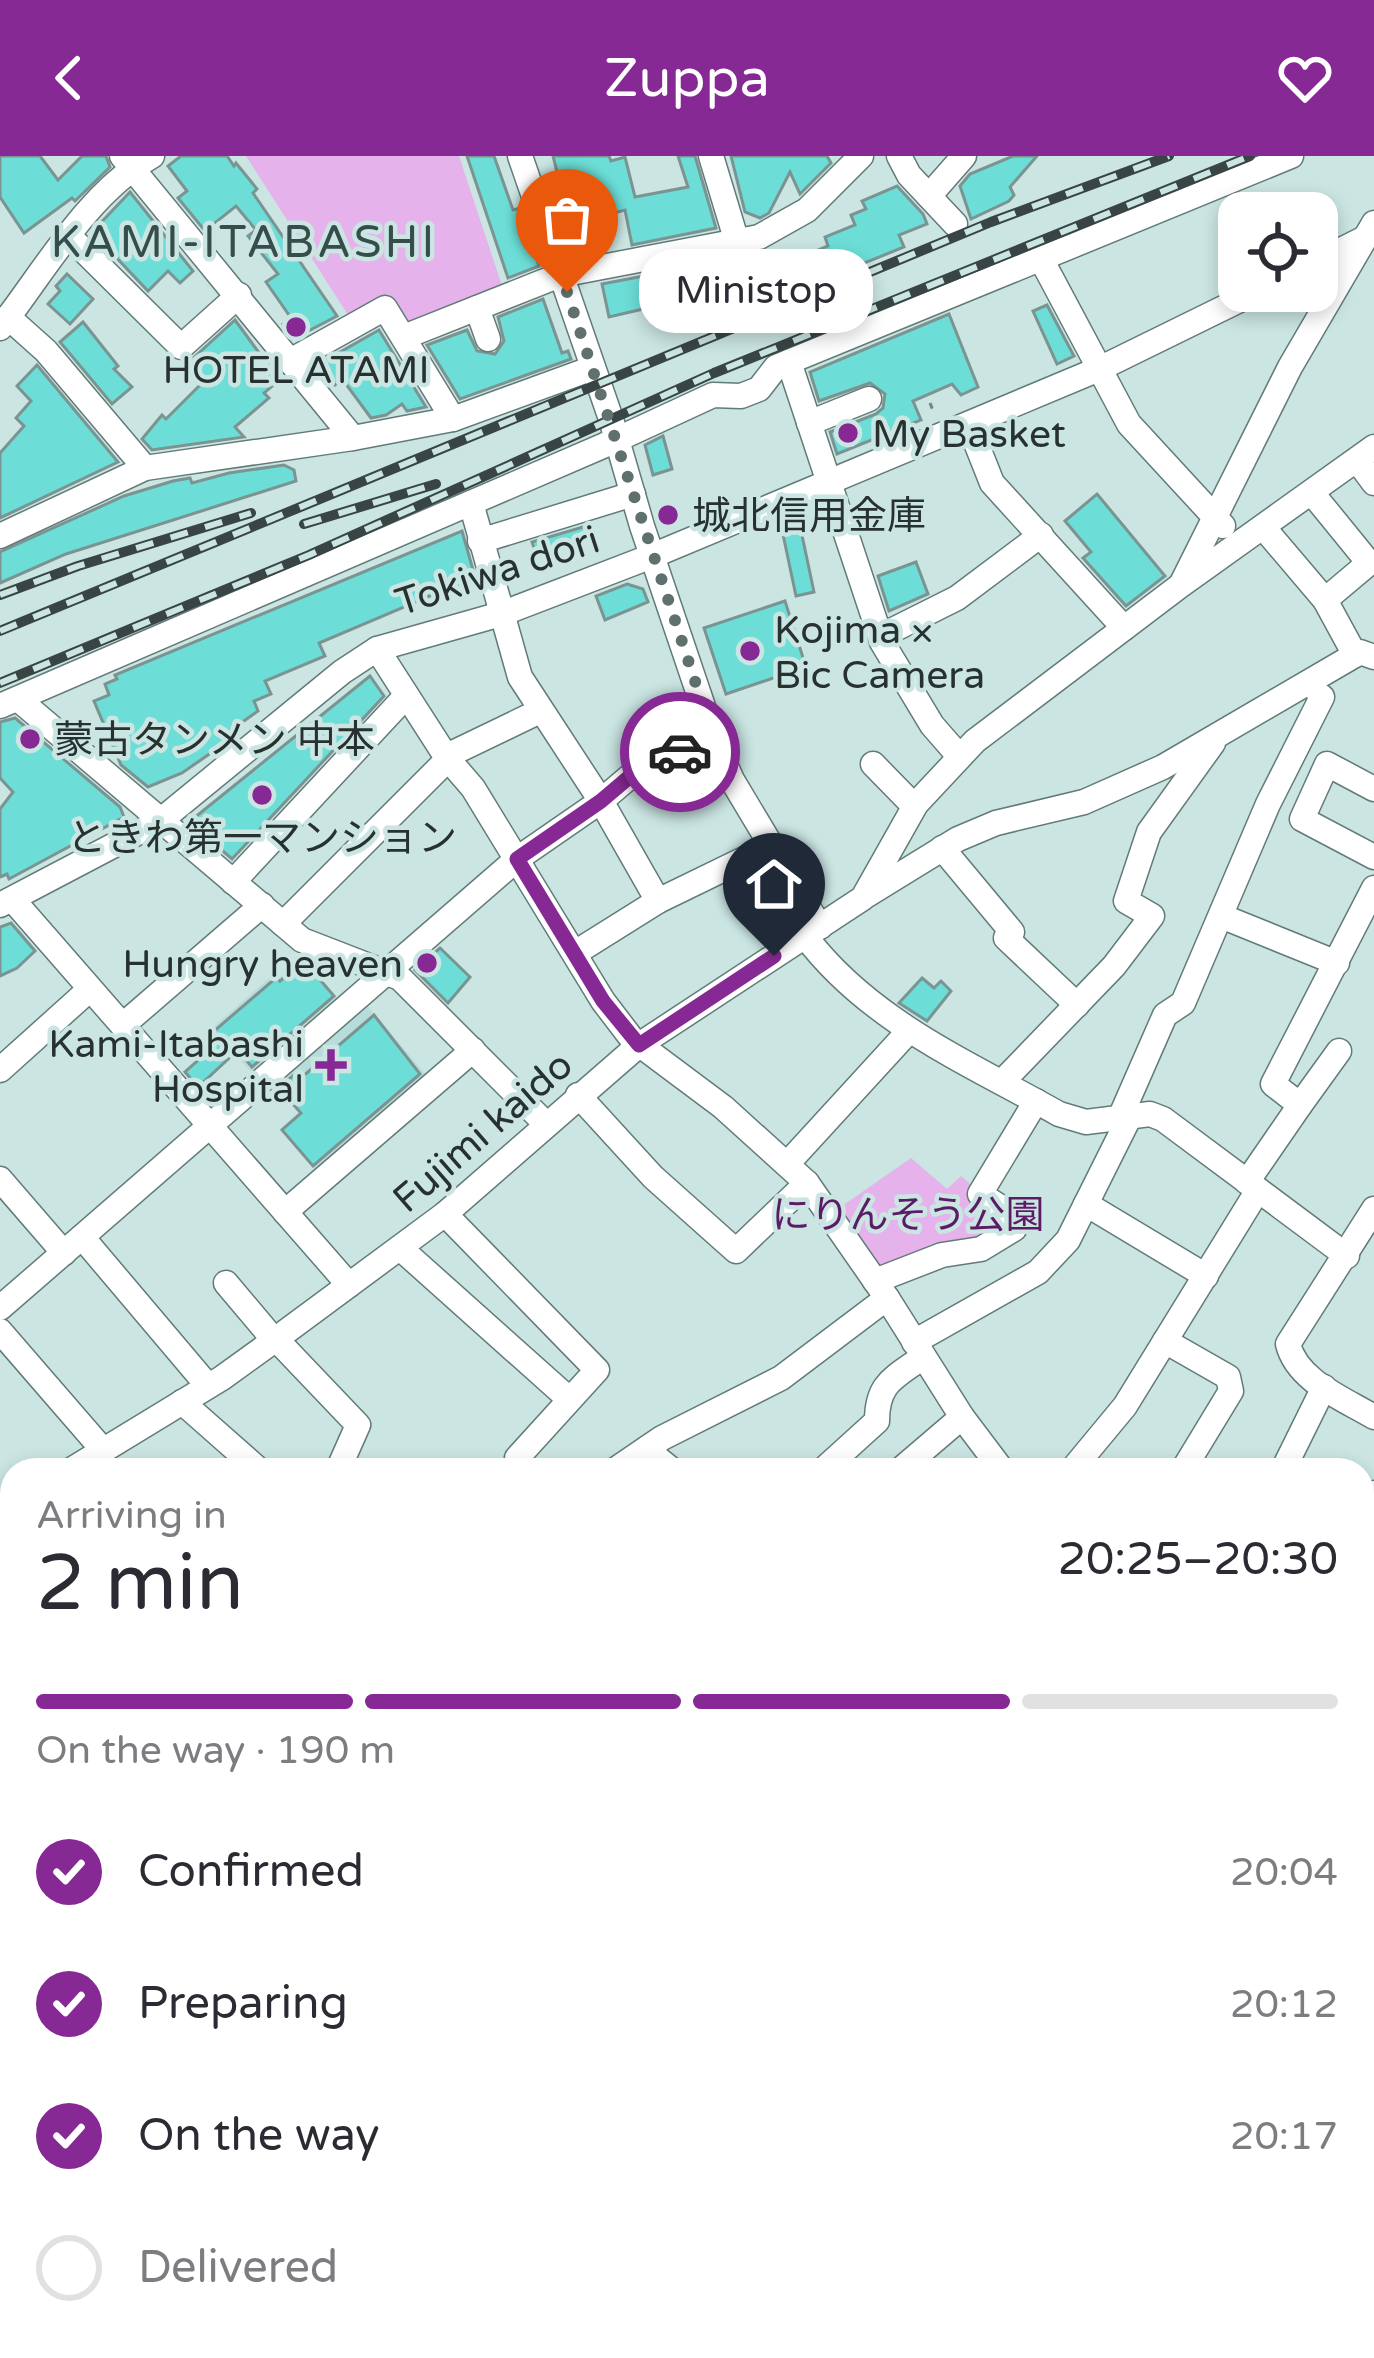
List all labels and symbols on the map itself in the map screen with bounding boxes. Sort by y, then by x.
pin [516,169,618,292]
district label: KAMI-ITABASHI [51,216,437,270]
callout: Ministop [639,250,873,334]
marker: HOTEL ATAMI [283,314,309,340]
place label: HOTEL ATAMI [162,347,430,394]
place label: My Basket [872,411,1066,458]
marker: My Basket [835,420,861,446]
place label: 城北信用金庫 [692,493,926,540]
marker: 城北信用金庫 [655,502,681,528]
street label: Tokiwa dori [390,516,605,626]
place label: Kojima × Bic Camera [774,607,985,699]
marker: Kojima × Bic Camera [737,638,763,664]
courier [620,692,740,812]
place label: 蒙古タンメン 中本 [54,717,375,764]
marker: 蒙古タンメン 中本 [17,726,43,752]
marker: ときわ第一マンション [249,782,275,808]
place label: ときわ第一マンション [67,815,457,862]
pin [723,833,825,956]
place label: Hungry heaven [122,941,403,988]
marker: Hungry heaven [414,950,440,976]
place label: Kami-Itabashi Hospital [48,1021,304,1113]
street label: Fujimi kaido [384,1042,582,1223]
marker: Kami-Itabashi Hospital [315,1049,347,1081]
park label: にりんそう公園 [771,1192,1045,1239]

